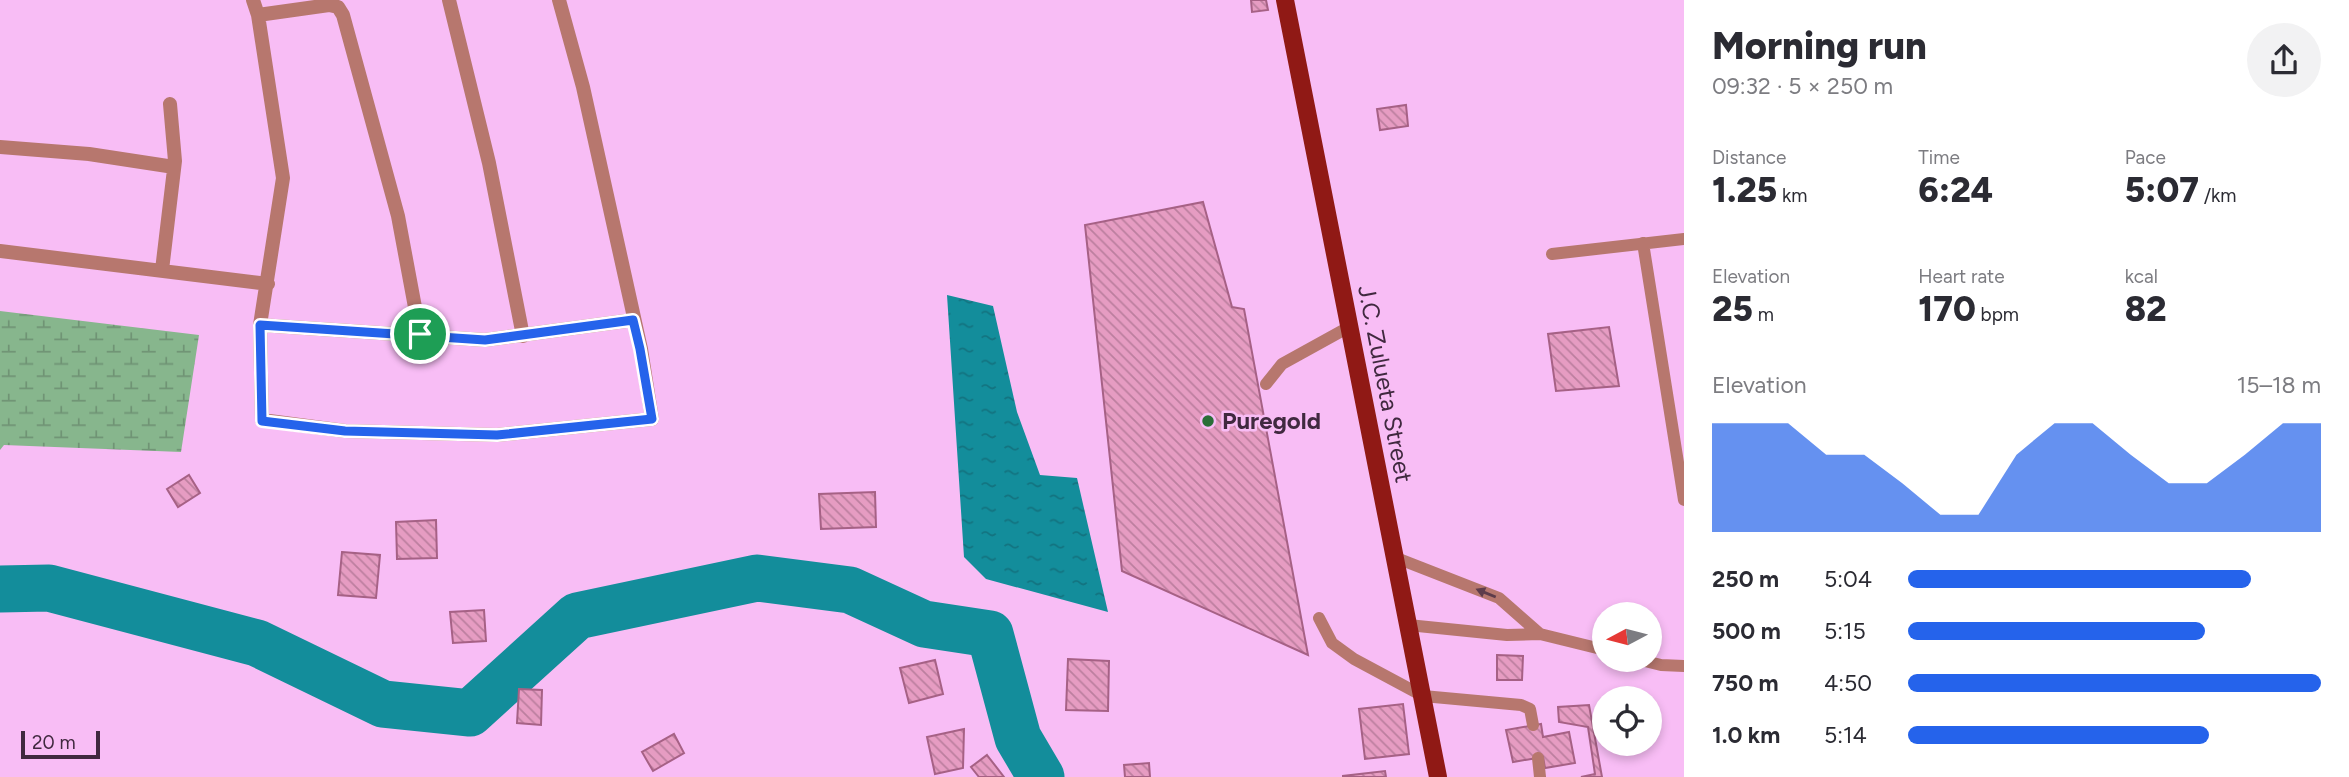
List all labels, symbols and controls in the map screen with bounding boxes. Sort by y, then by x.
text: Morning run [1712,23,1927,69]
button: share [2247,23,2321,97]
text: 09:32 · 5 × 250 m [1712,72,1893,100]
text: Distance [1712,146,1786,169]
text: Time [1918,146,1960,169]
text: Pace [2125,146,2166,169]
text: 1.25 [1712,169,1777,211]
text: 6:24 [1918,169,1993,211]
text: 5:07 [2125,169,2199,211]
text: km [1777,184,1807,207]
text: /km [2199,184,2236,207]
text: Elevation [1712,265,1790,288]
text: Heart rate [1918,265,2005,288]
text: kcal [2125,265,2158,288]
street label: J.C. Zulueta Street [1352,283,1419,485]
text: 25 [1712,288,1753,330]
text: 170 [1918,288,1976,330]
text: 82 [2125,288,2167,330]
text: m [1753,303,1774,326]
text: bpm [1976,303,2019,326]
pin [390,304,450,364]
icon: arrive [401,315,439,353]
text: Elevation [1712,371,1807,399]
text: 15–18 m [2237,371,2321,399]
place label: Puregold [1222,406,1321,435]
marker: Puregold [1200,413,1216,429]
text: 250 m [1712,565,1779,593]
text: 5:04 [1824,565,1872,593]
one-way arrow [1476,588,1497,599]
north arrow [1592,602,1662,672]
map controls [1592,602,1662,756]
text: 500 m [1712,617,1781,645]
text: 5:15 [1824,617,1866,645]
text: 750 m [1712,669,1779,697]
text: 4:50 [1824,669,1872,697]
button: locate [1592,686,1662,756]
text: 1.0 km [1712,721,1780,749]
text: 5:14 [1824,721,1867,749]
scale bar [21,728,100,760]
text: 20 m [32,731,76,754]

